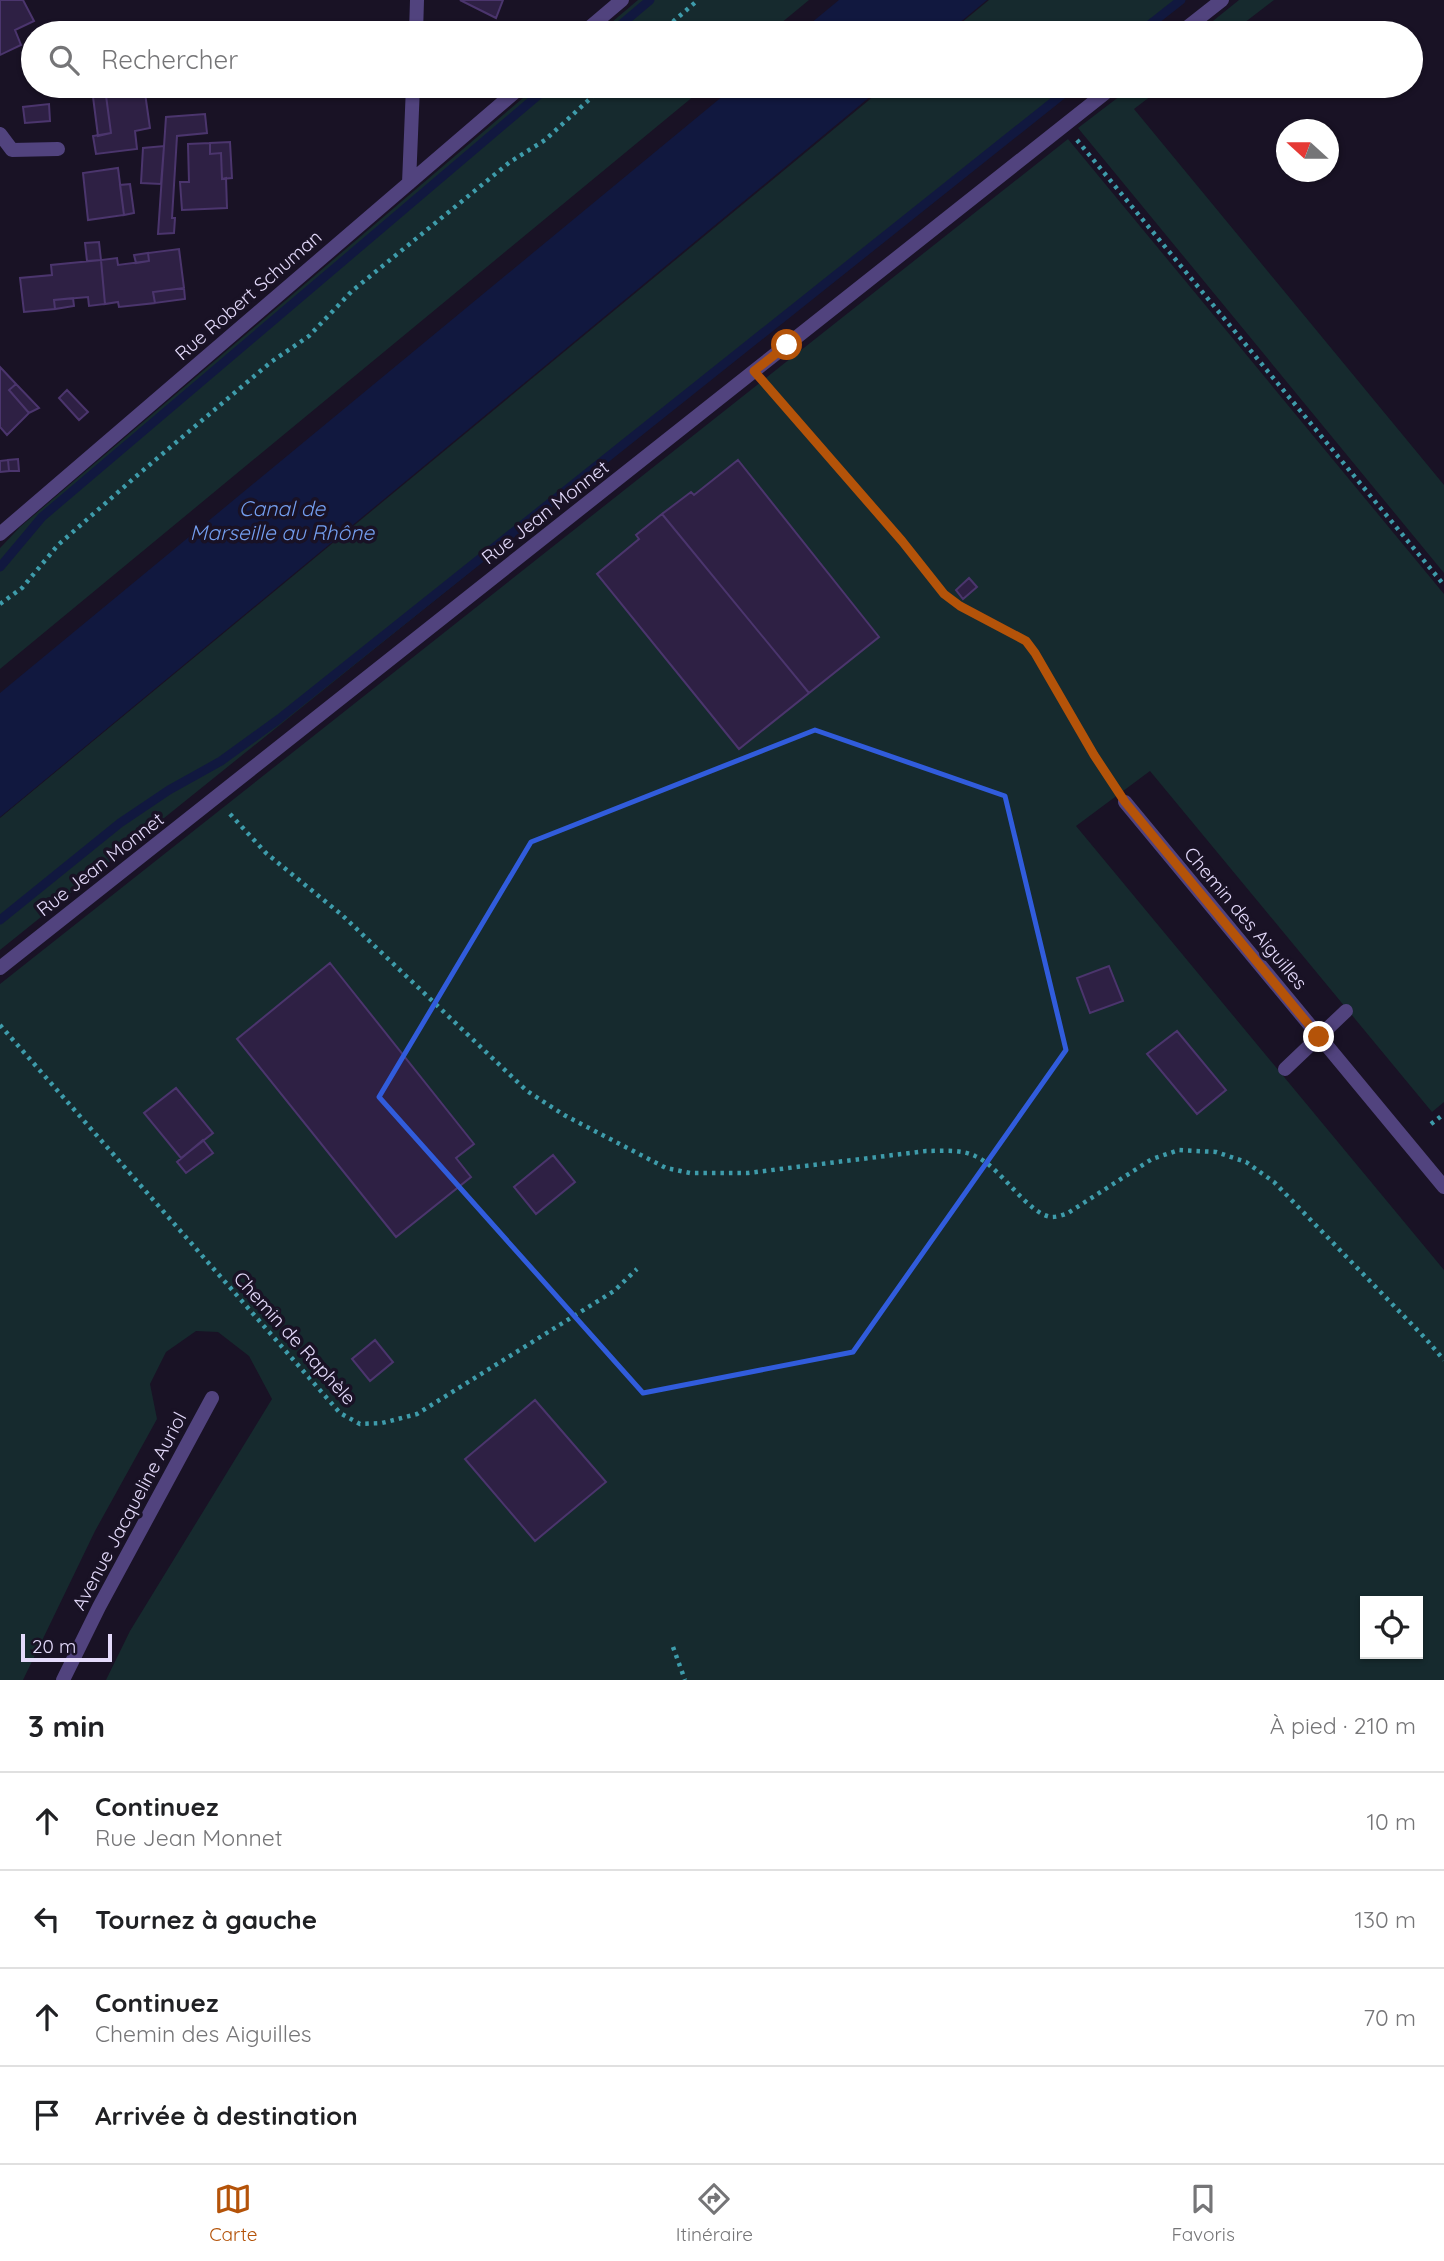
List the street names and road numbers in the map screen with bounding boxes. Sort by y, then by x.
street label: Rue Robert Schuman [170,225,326,365]
street label: Rue Jean Monnet [477,455,613,569]
street label: Rue Jean Monnet [32,807,168,921]
street label: Chemin des Aiguilles [1179,842,1313,994]
street label: Chemin de Raphèle [229,1266,361,1410]
street label: Avenue Jacqueline Auriol [67,1408,191,1614]

